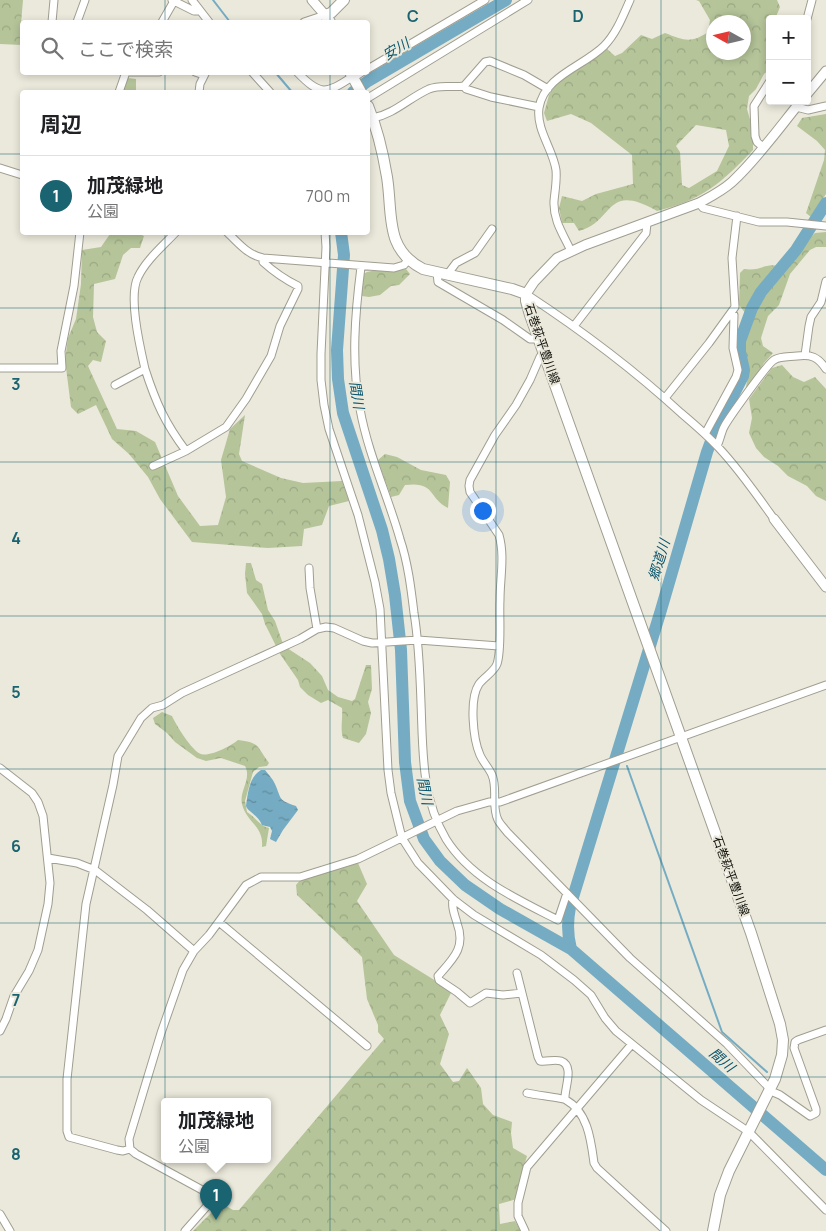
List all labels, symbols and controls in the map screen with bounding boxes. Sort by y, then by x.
text: C [407,5,419,27]
text: D [572,5,584,27]
north arrow [706,15,751,60]
map controls [766,15,811,105]
button: + [766,15,811,60]
search box [20,20,370,75]
water label: 安川 [379,32,414,64]
icon: search [38,34,66,62]
text: ここで検索 [78,36,173,62]
button: − [766,60,811,105]
text: 周辺 [40,110,82,138]
text: 加茂緑地 [87,172,163,198]
text: 1 [52,185,60,207]
text: 700 m [306,185,350,207]
text: 公園 [87,200,119,222]
street label: 石巻萩平豊川線 [521,301,564,386]
text: 3 [11,373,21,395]
water label: 間川 [346,380,369,412]
your location [470,498,496,524]
text: 4 [11,527,21,549]
water label: 郷道川 [643,535,674,583]
text: 5 [11,681,21,703]
water label: 間川 [413,775,438,809]
street label: 石巻萩平豊川線 [709,833,754,918]
text: 6 [11,835,21,857]
text: 7 [12,989,20,1011]
water label: 間川 [706,1043,741,1077]
popup [161,1098,271,1163]
text: 加茂緑地 [178,1107,254,1133]
text: 公園 [178,1135,210,1157]
text: 8 [11,1143,21,1165]
pin: 1 [200,1179,232,1220]

